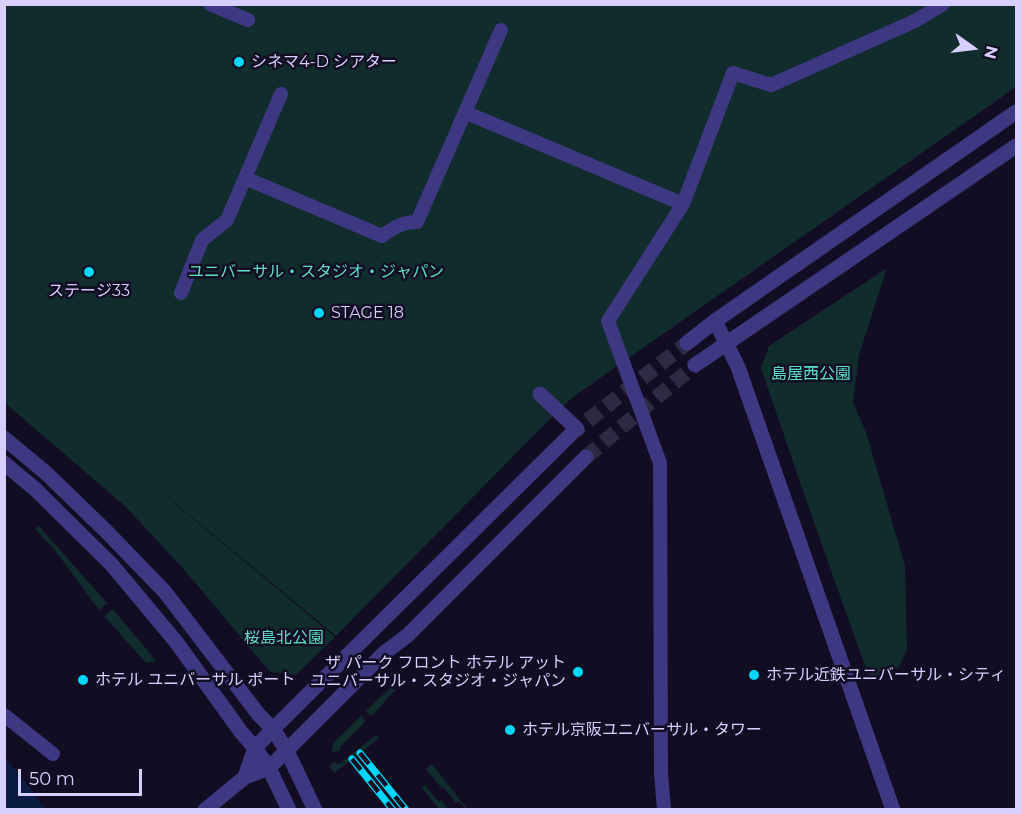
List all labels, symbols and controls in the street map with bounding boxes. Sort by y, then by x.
north arrow [943,18,1003,78]
text: N [980,44,1002,61]
place label: シネマ4-D シアター [251,52,397,72]
marker: シネマ4-D シアター [232,55,246,69]
park label: ユニバーサル・スタジオ・ジャパン [188,262,444,282]
marker: ステージ33 [82,265,96,279]
place label: ステージ33 [48,281,130,301]
place label: STAGE 18 [331,303,404,323]
marker: STAGE 18 [312,306,326,320]
park label: 島屋西公園 [771,364,851,384]
park label: 桜島北公園 [244,628,324,648]
place label: ザ パーク フロント ホテル アット ユニバーサル・スタジオ・ジャパン [310,653,566,691]
marker: ザ パーク フロント ホテル アット ユニバーサル・スタジオ・ジャパン [571,665,585,679]
place label: ホテル近鉄ユニバーサル・シティ [766,665,1006,685]
marker: ホテル近鉄ユニバーサル・シティ [747,668,761,682]
place label: ホテル ユニバーサル ポート [95,670,295,690]
marker: ホテル ユニバーサル ポート [76,673,90,687]
place label: ホテル京阪ユニバーサル・タワー [522,720,762,740]
marker: ホテル京阪ユニバーサル・タワー [503,723,517,737]
scale bar [21,757,146,795]
text: 50 m [29,768,75,790]

